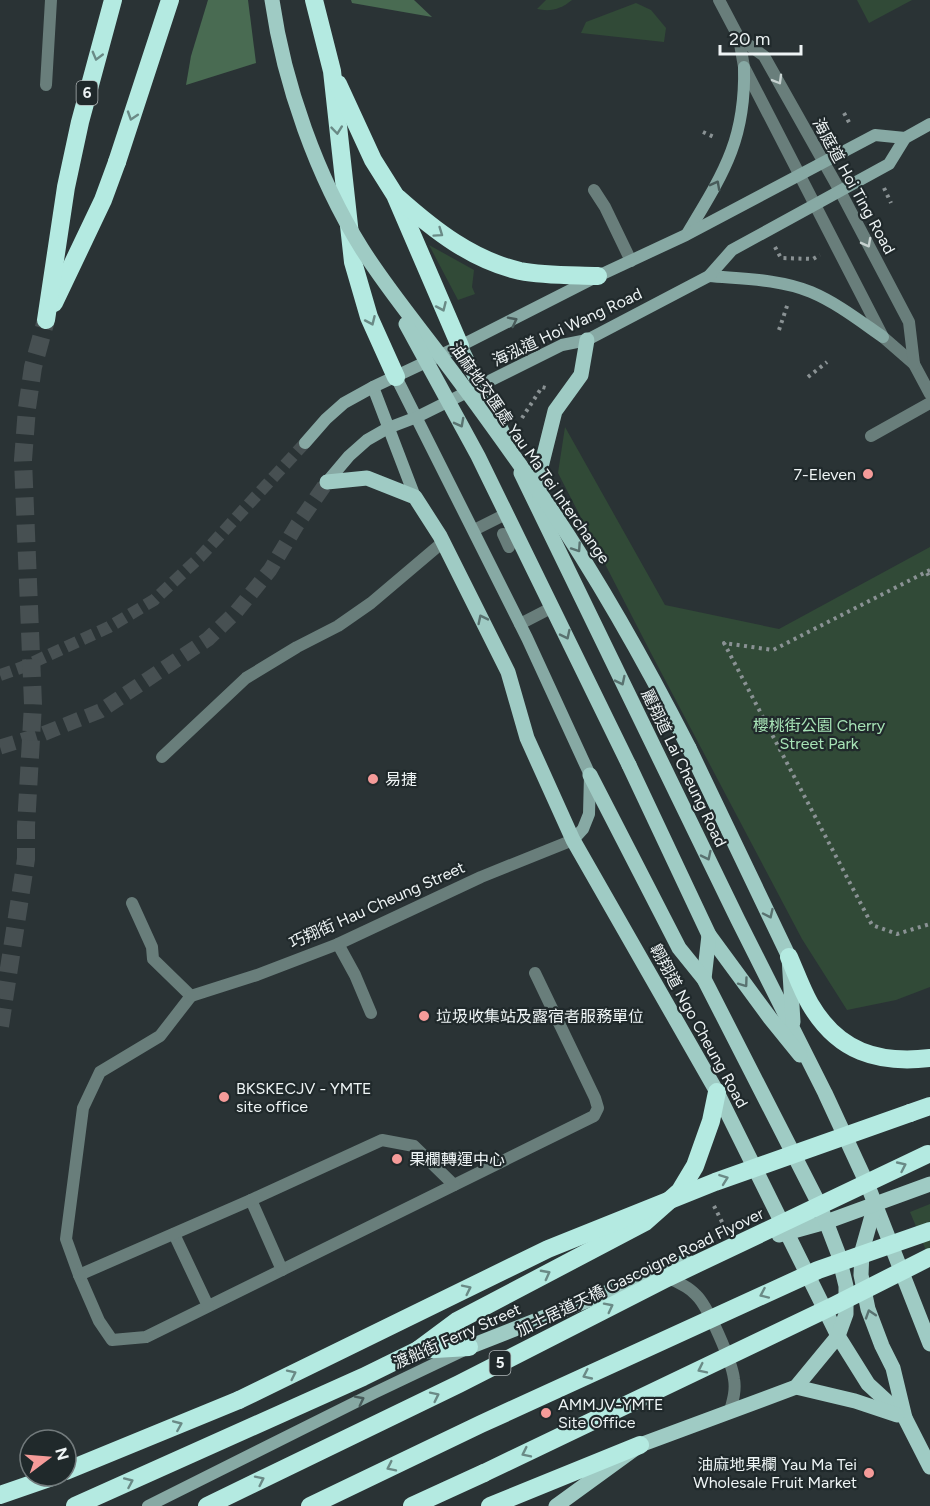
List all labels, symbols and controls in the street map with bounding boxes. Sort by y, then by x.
scale bar [720,18,801,56]
text: 20 m [729,28,770,50]
one-way arrow [92,50,104,61]
one-way arrow [770,74,782,84]
road number: 6 [76,81,98,105]
one-way arrow [127,110,139,121]
street label: 海庭道 Hoi Ting Road [809,115,899,257]
one-way arrow [330,125,343,134]
one-way arrow [709,180,720,191]
one-way arrow [433,226,444,237]
one-way arrow [860,236,871,247]
street label: 海泓道 Hoi Wang Road [489,284,645,370]
one-way arrow [435,300,447,311]
one-way arrow [364,314,376,325]
one-way arrow [506,316,517,328]
street label: 油麻地交匯處 Yau Ma Tei Interchange [446,339,614,568]
one-way arrow [453,417,464,427]
place label: 7-Eleven [793,465,856,484]
marker: 7-Eleven [861,467,875,481]
one-way arrow [569,541,580,552]
one-way arrow [478,615,490,626]
one-way arrow [558,629,570,640]
one-way arrow [614,674,626,685]
street label: 麗翔道 Lai Cheung Road [637,686,731,850]
park label: 櫻桃街公園 Cherry Street Park [753,716,886,753]
place label: 易捷 [385,770,417,789]
marker: 易捷 [366,772,380,786]
one-way arrow [699,849,711,860]
street label: 巧翔街 Hau Cheung Street [286,858,468,952]
one-way arrow [761,908,773,919]
street label: 翺翔道 Ngo Cheung Road [646,941,752,1111]
one-way arrow [737,976,748,987]
place label: 垃圾收集站及露宿者服務單位 [436,1007,644,1026]
marker: 垃圾收集站及露宿者服務單位 [417,1009,431,1023]
place label: BKSKECJV - YMTE site office [236,1079,372,1116]
marker: BKSKECJV - YMTE site office [217,1090,231,1104]
place label: 果欄轉運中心 [409,1150,505,1169]
marker: 果欄轉運中心 [390,1152,404,1166]
one-way arrow [896,1162,907,1174]
one-way arrow [718,1174,728,1187]
street label: 加士居道天橋 Gascoigne Road Flyover [513,1203,767,1340]
one-way arrow [540,1270,551,1281]
one-way arrow [461,1284,472,1296]
one-way arrow [760,1287,771,1299]
street label: 渡船街 Ferry Street [390,1299,524,1373]
one-way arrow [603,1303,614,1315]
one-way arrow [865,1309,878,1320]
road number: 5 [490,1351,510,1375]
one-way arrow [698,1361,709,1373]
one-way arrow [582,1368,593,1380]
one-way arrow [285,1370,296,1381]
one-way arrow [429,1391,440,1403]
place label: AMMJV-YMTE Site Office [558,1395,663,1432]
one-way arrow [353,1396,364,1407]
marker: AMMJV-YMTE Site Office [539,1406,553,1420]
one-way arrow [172,1420,183,1432]
north arrow [18,1428,78,1488]
text: N [51,1445,73,1463]
one-way arrow [522,1445,533,1457]
place label: 油麻地果欄 Yau Ma Tei Wholesale Fruit Market [693,1455,857,1492]
one-way arrow [387,1459,398,1471]
marker: 油麻地果欄 Yau Ma Tei Wholesale Fruit Market [862,1466,876,1480]
one-way arrow [253,1476,264,1488]
one-way arrow [122,1477,133,1489]

